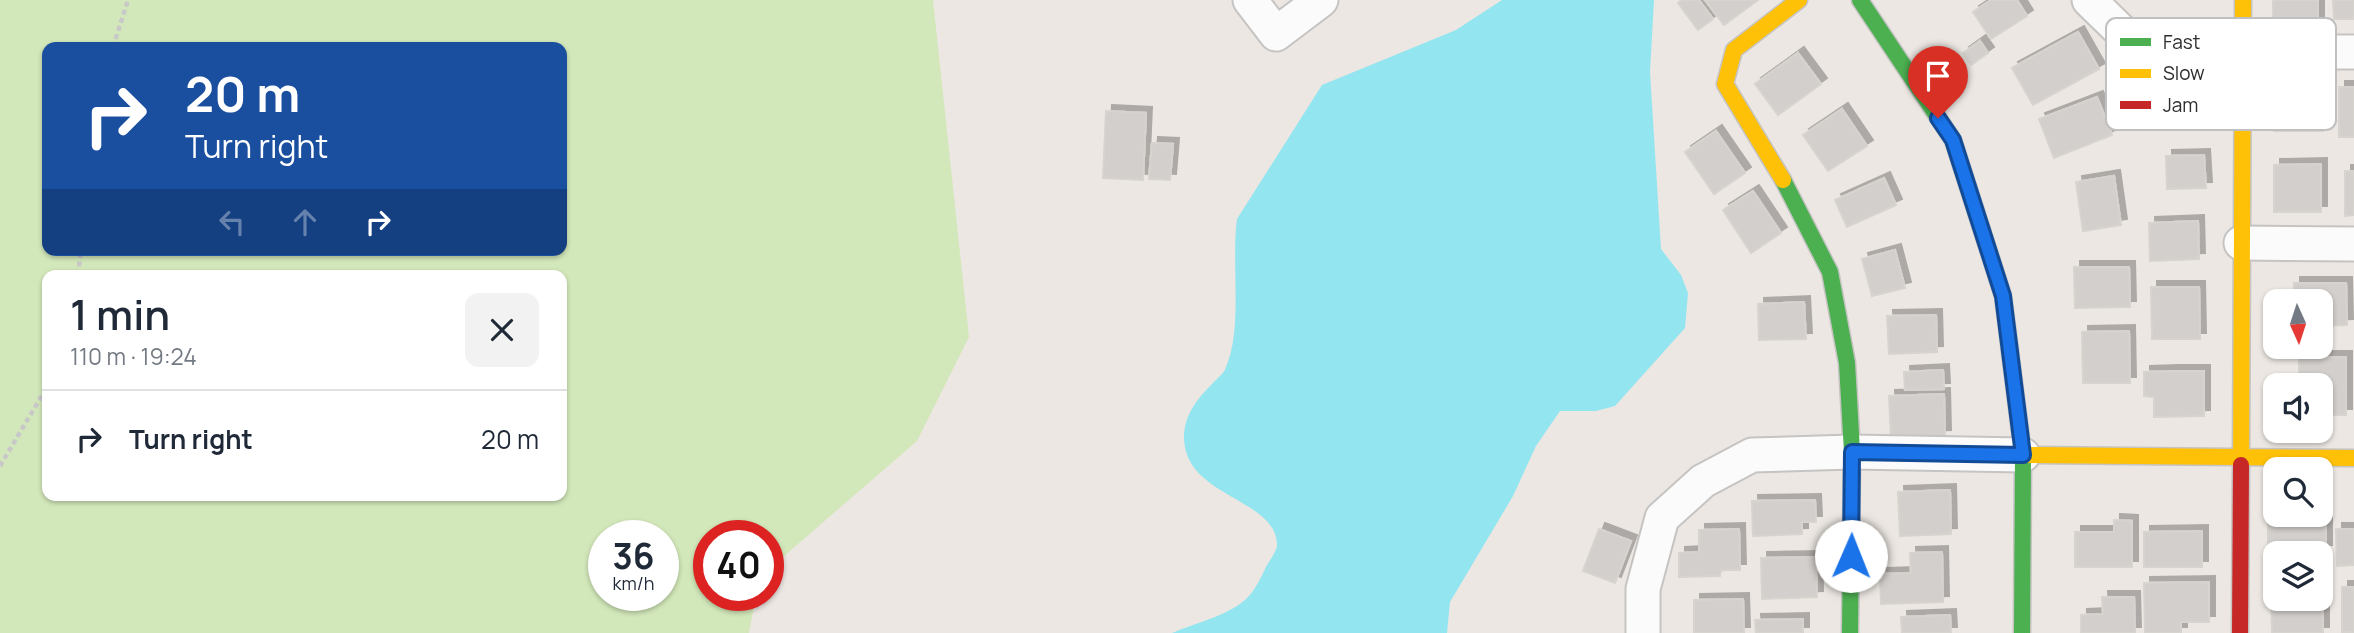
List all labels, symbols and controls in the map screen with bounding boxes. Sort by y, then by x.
legend [2106,18,2336,130]
text: Fast [2163,29,2200,55]
pin [1908,46,1968,118]
icon: arrive [1919,57,1957,95]
text: 20 m [185,60,300,127]
text: Slow [2163,60,2205,86]
icon: right [70,70,161,161]
text: Jam [2163,92,2198,118]
text: Turn right [185,124,328,168]
icon: left [213,203,251,241]
icon: ahead [286,203,324,241]
icon: right [359,203,397,241]
text: 1 min [70,285,170,343]
north arrow [2263,289,2333,359]
map controls [2263,289,2333,611]
button: close [465,293,539,367]
text: 110 m · 19:24 [70,340,197,372]
button: sound [2263,373,2333,443]
icon: right [70,420,108,458]
text: Turn right [129,421,253,457]
text: 20 m [481,421,539,457]
button: search [2263,457,2333,527]
position arrow [1814,519,1888,593]
speed limit sign: 40 [693,520,784,611]
text: 36 [612,532,655,580]
button: layers [2263,541,2333,611]
text: km/h [613,571,654,595]

